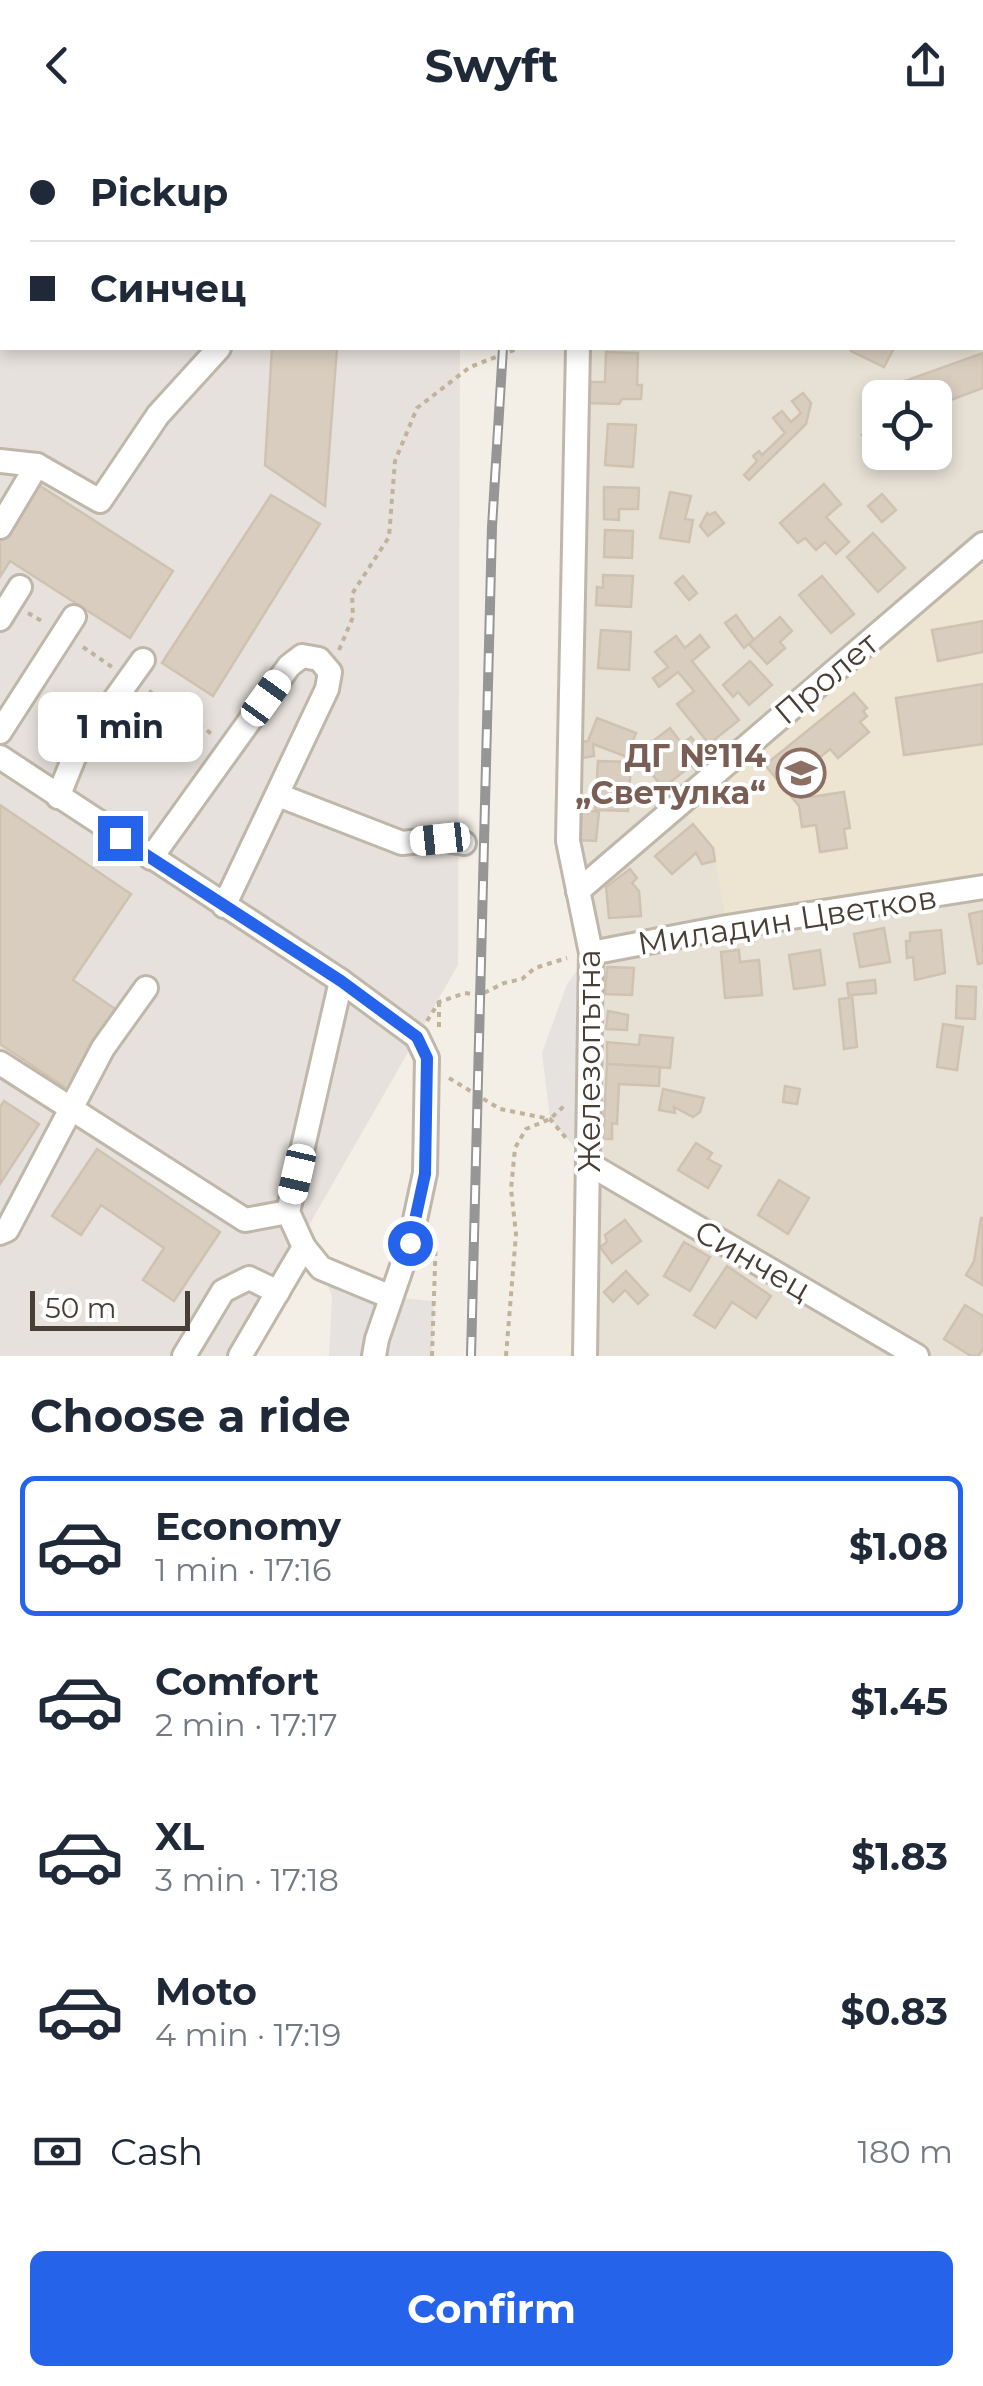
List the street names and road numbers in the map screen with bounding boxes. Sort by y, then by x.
street label: Пролет [766,623,886,732]
street label: Миладин Цветков [635,877,939,963]
street label: Железопътна [569,949,608,1173]
street label: Синчец [688,1211,818,1309]

